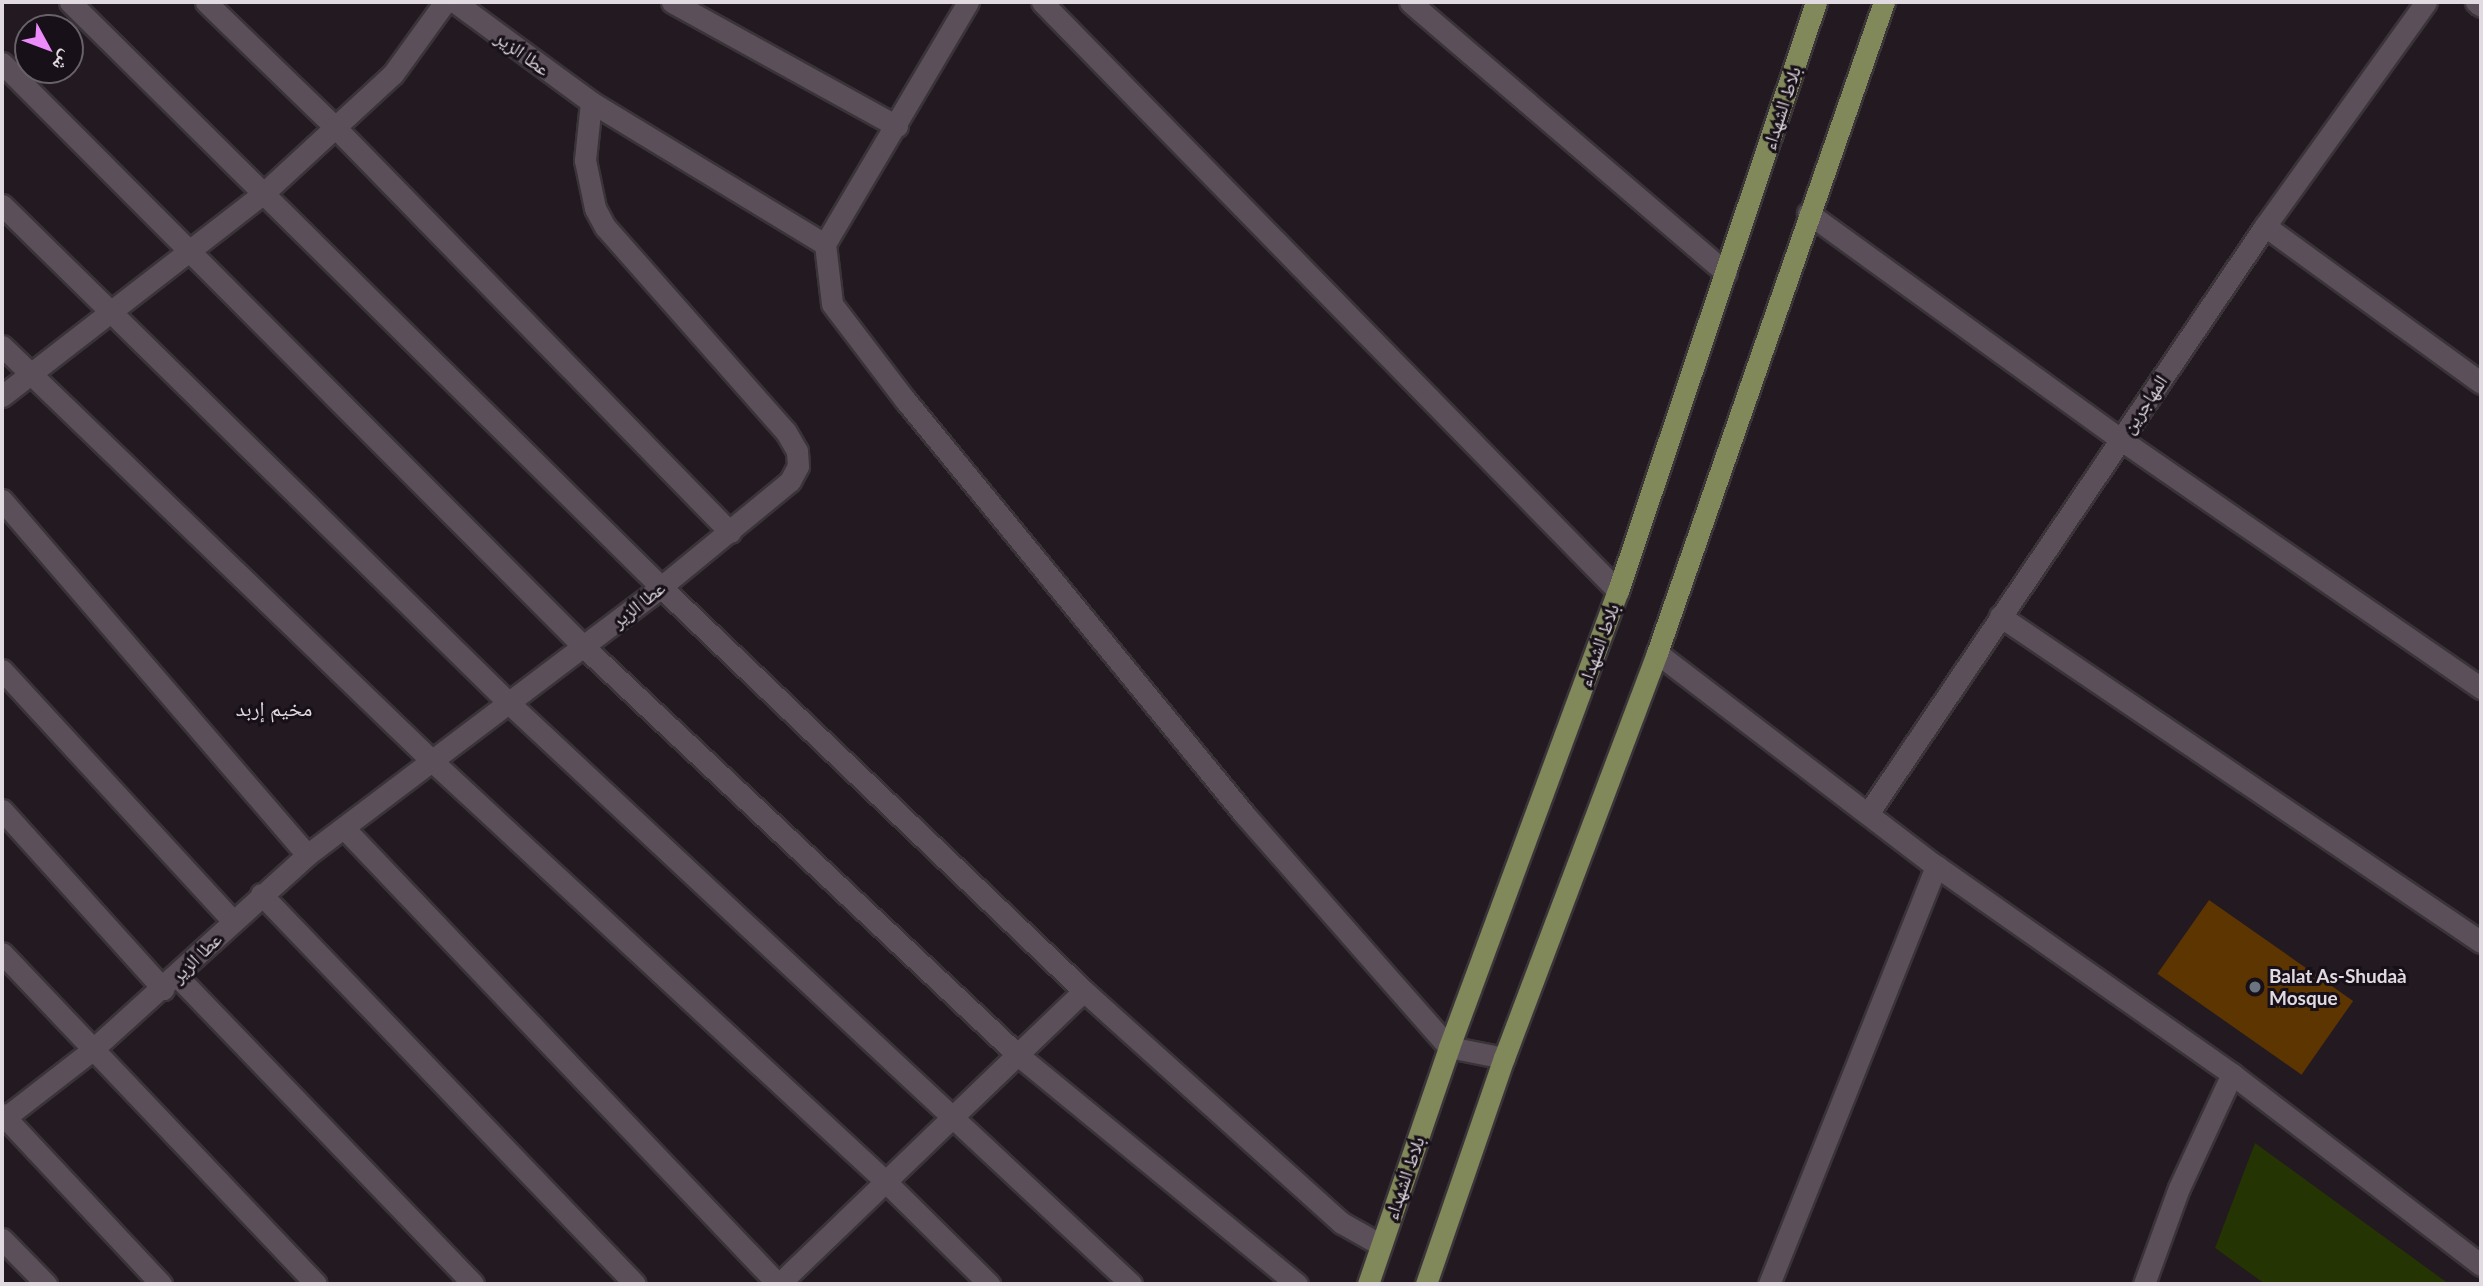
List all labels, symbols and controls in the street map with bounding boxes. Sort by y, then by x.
north arrow [14,14,84,84]
street label: عطا الزير [491,26,555,80]
text: ش [48,47,79,77]
street label: بلاط الشهداء [1757,63,1805,153]
street label: المهاجرين [2116,370,2172,438]
street label: عطا الزير [607,576,669,632]
street label: بلاط الشهداء [1572,600,1624,690]
district label: مخيم إربد [236,695,312,721]
street label: عطا الزير [166,927,226,987]
place label: Balat As-Shudaà Mosque [2269,965,2407,1009]
marker: Balat As-Shudaà Mosque [2247,979,2263,995]
street label: بلاط الشهداء [1379,1133,1429,1223]

